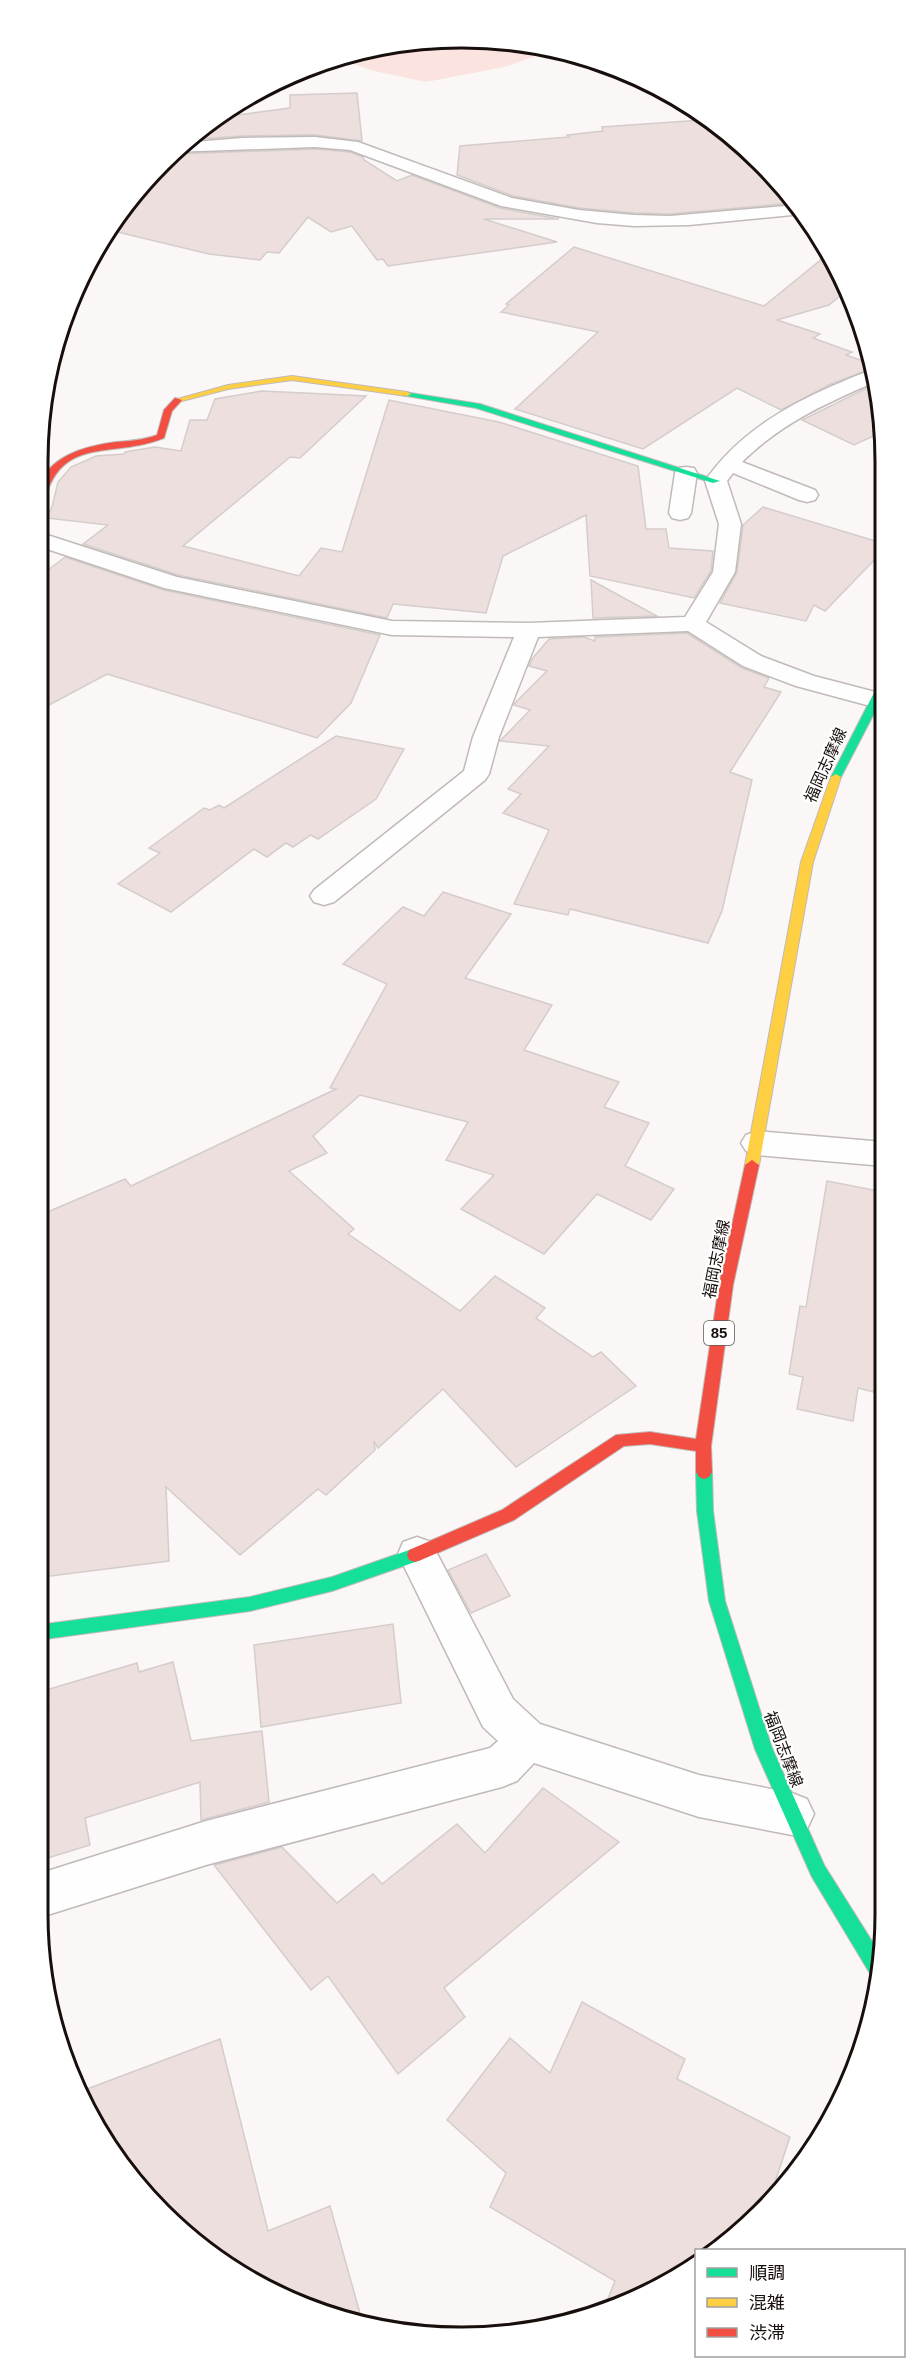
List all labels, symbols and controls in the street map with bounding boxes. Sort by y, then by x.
street label: 福岡志摩線 [801,725,849,805]
street label: 福岡志摩線 [701,1218,732,1300]
road number: 85 [704,1321,734,1345]
street label: 福岡志摩線 [761,1709,806,1790]
legend [695,2249,905,2357]
text: 順調 [749,2263,785,2283]
text: 混雑 [749,2293,785,2313]
text: 渋滞 [749,2323,785,2343]

